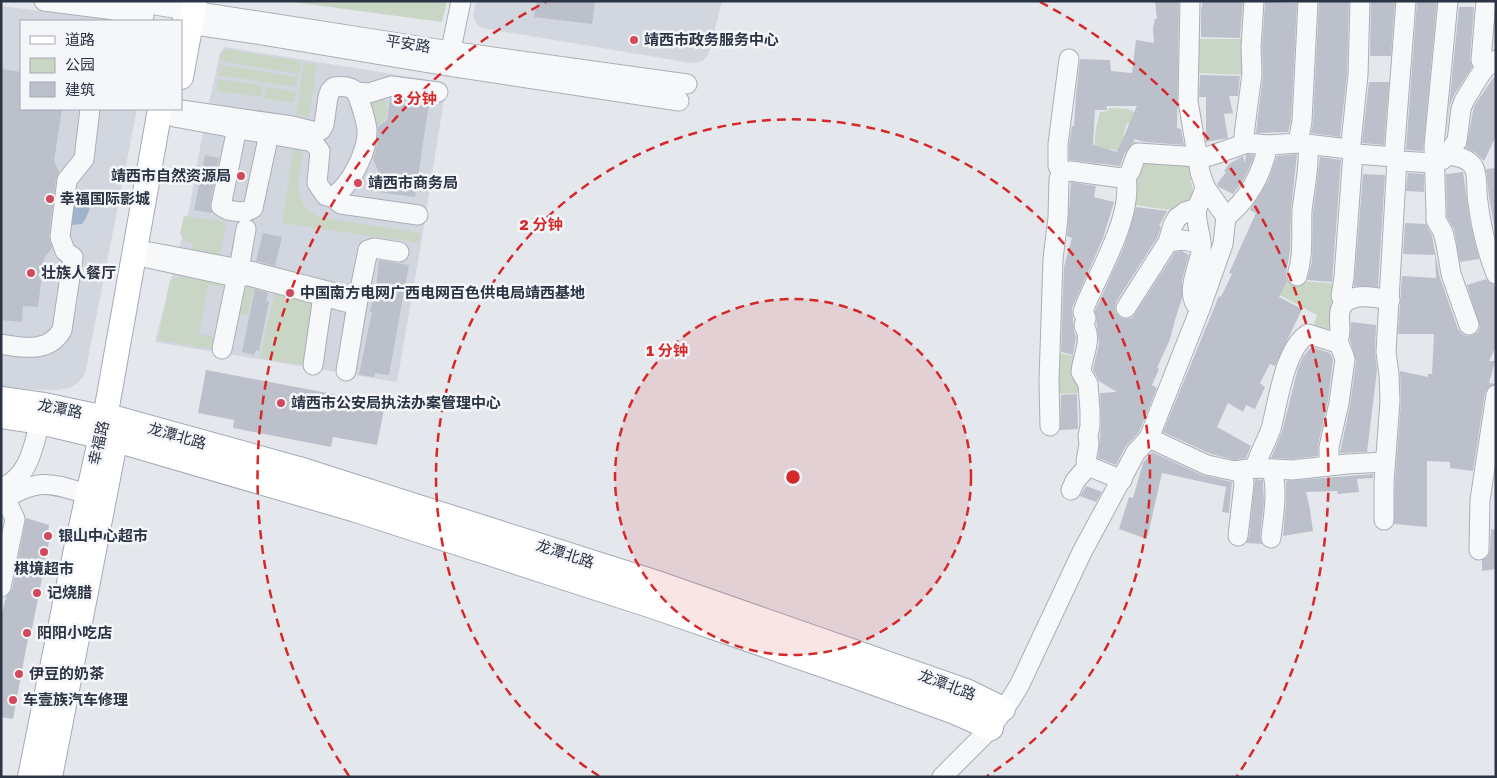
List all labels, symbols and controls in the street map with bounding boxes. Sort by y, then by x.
legend [20,20,182,110]
text: 道路 [65,30,95,48]
place label: 靖西市政务服务中心 [644,30,779,48]
street label: 平安路 [385,31,432,55]
marker: 靖西市政务服务中心 [628,34,640,46]
text: 公园 [65,55,95,73]
text: 建筑 [65,80,95,98]
text: 3 分钟 [394,89,436,107]
place label: 靖西市自然资源局 [111,166,231,184]
marker: 靖西市自然资源局 [235,170,247,182]
place label: 靖西市商务局 [368,173,458,191]
marker: 靖西市商务局 [352,177,364,189]
place label: 幸福国际影城 [60,189,150,207]
marker: 幸福国际影城 [44,193,56,205]
text: 2 分钟 [520,215,562,233]
place label: 壮族人餐厅 [41,263,116,281]
marker: 壮族人餐厅 [25,267,37,279]
place label: 中国南方电网广西电网百色供电局靖西基地 [300,283,585,301]
marker: 中国南方电网广西电网百色供电局靖西基地 [284,287,296,299]
text: 1 分钟 [646,341,688,359]
place label: 靖西市公安局执法办案管理中心 [291,393,501,411]
street label: 龙潭路 [36,395,84,421]
marker: 靖西市公安局执法办案管理中心 [275,397,287,409]
street label: 龙潭北路 [146,418,209,452]
street label: 幸福路 [84,419,112,467]
centre of rings [784,468,802,486]
place label: 银山中心超市 [58,526,148,544]
marker: 银山中心超市 [42,530,54,542]
street label: 龙潭北路 [534,535,597,571]
marker: 棋境超市 [38,546,50,558]
place label: 棋境超市 [14,559,74,577]
place label: 记烧腊 [47,583,92,601]
marker: 记烧腊 [31,587,43,599]
place label: 阳阳小吃店 [37,623,112,641]
marker: 阳阳小吃店 [21,627,33,639]
place label: 伊豆的奶茶 [29,664,105,682]
street label: 龙潭北路 [916,665,979,703]
marker: 伊豆的奶茶 [13,668,25,680]
place label: 车壹族汽车修理 [23,690,128,708]
marker: 车壹族汽车修理 [7,694,19,706]

